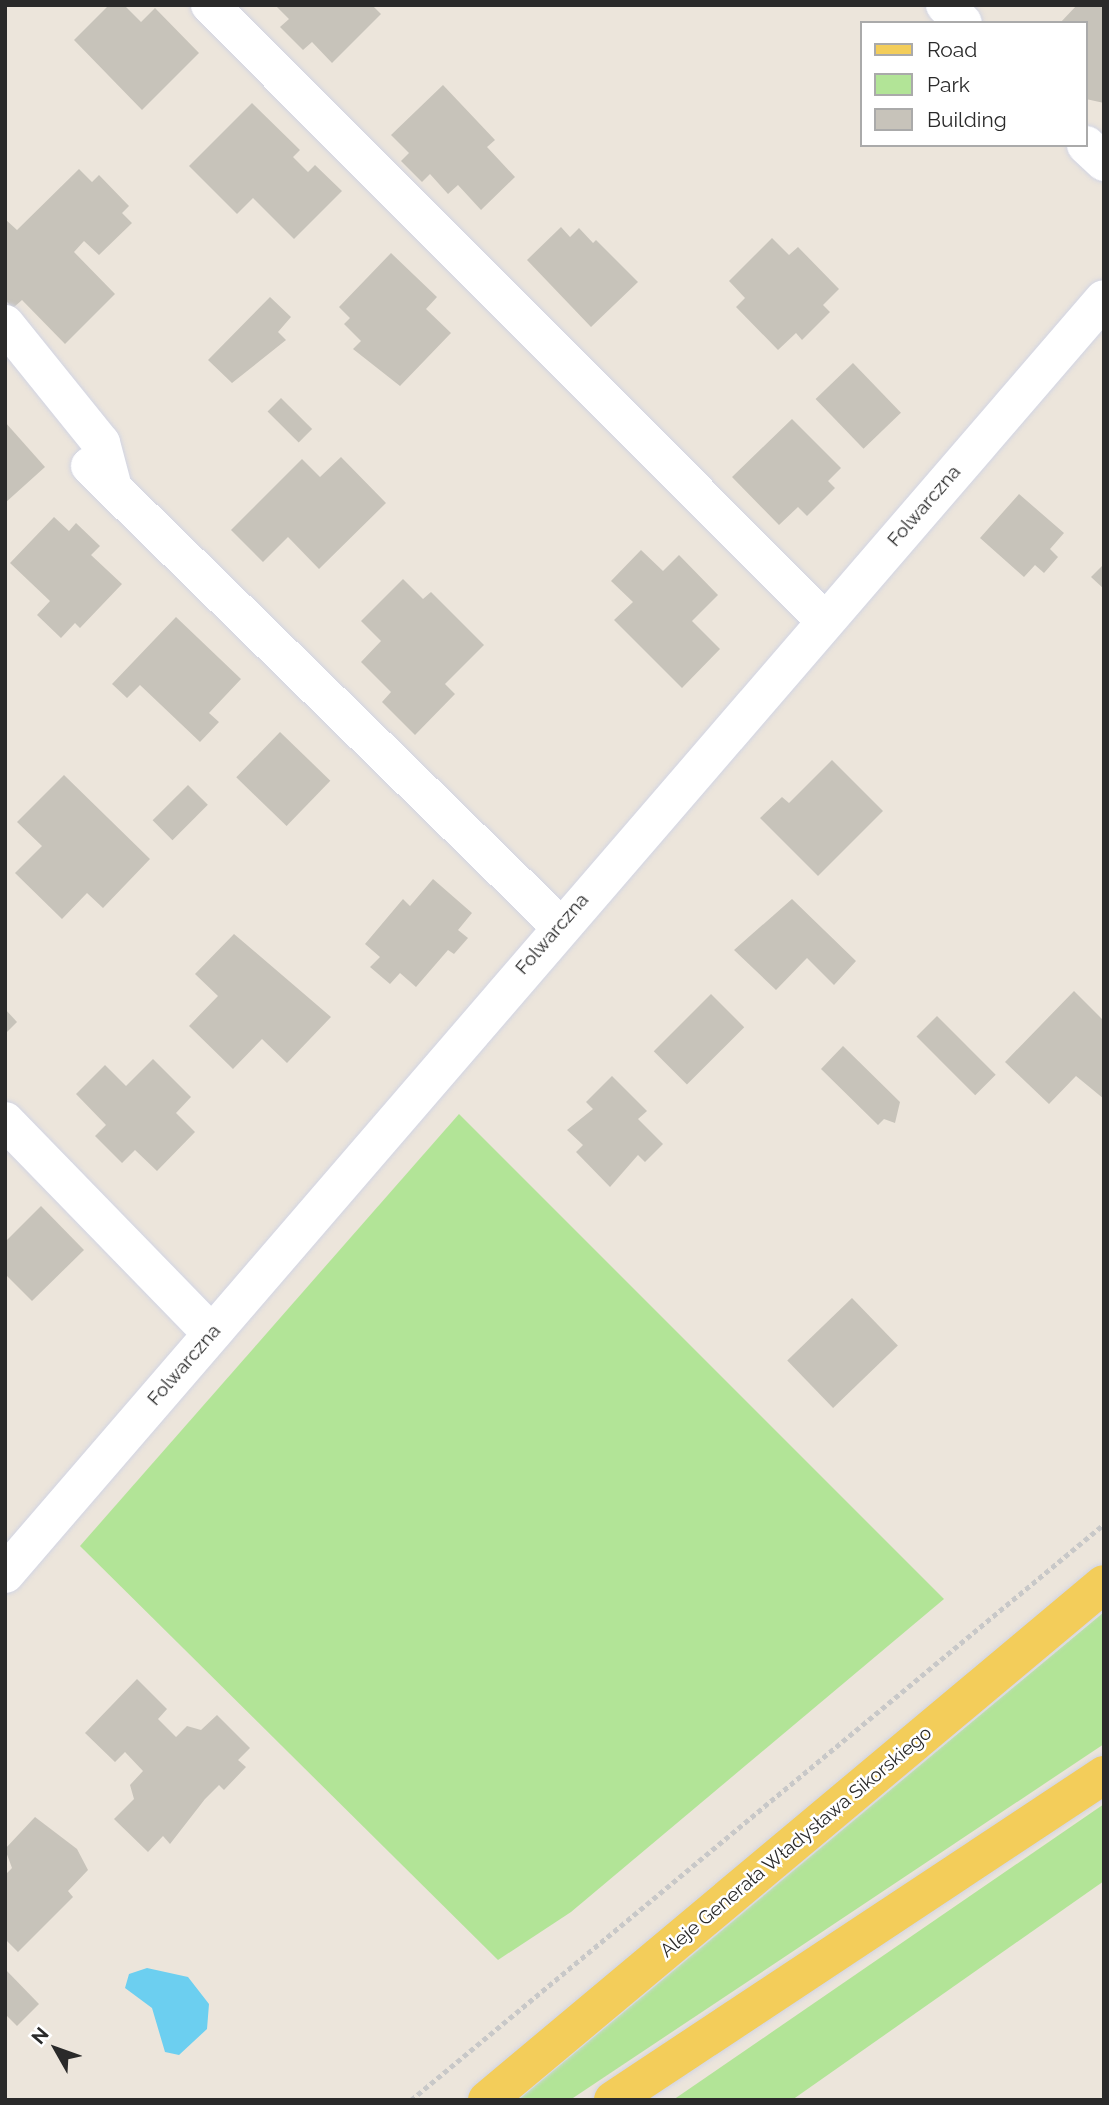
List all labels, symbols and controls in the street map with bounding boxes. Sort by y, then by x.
legend [860,21,1088,147]
text: Road [927,37,977,62]
text: Park [927,72,970,97]
text: Building [927,107,1007,132]
street label: Folwarczna [883,461,965,551]
street label: Folwarczna [511,889,593,979]
street label: Folwarczna [143,1320,225,1410]
street label: Aleje Generała Władysława Sikorskiego [655,1721,937,1963]
north arrow [21,2014,91,2084]
text: N [27,2023,53,2048]

